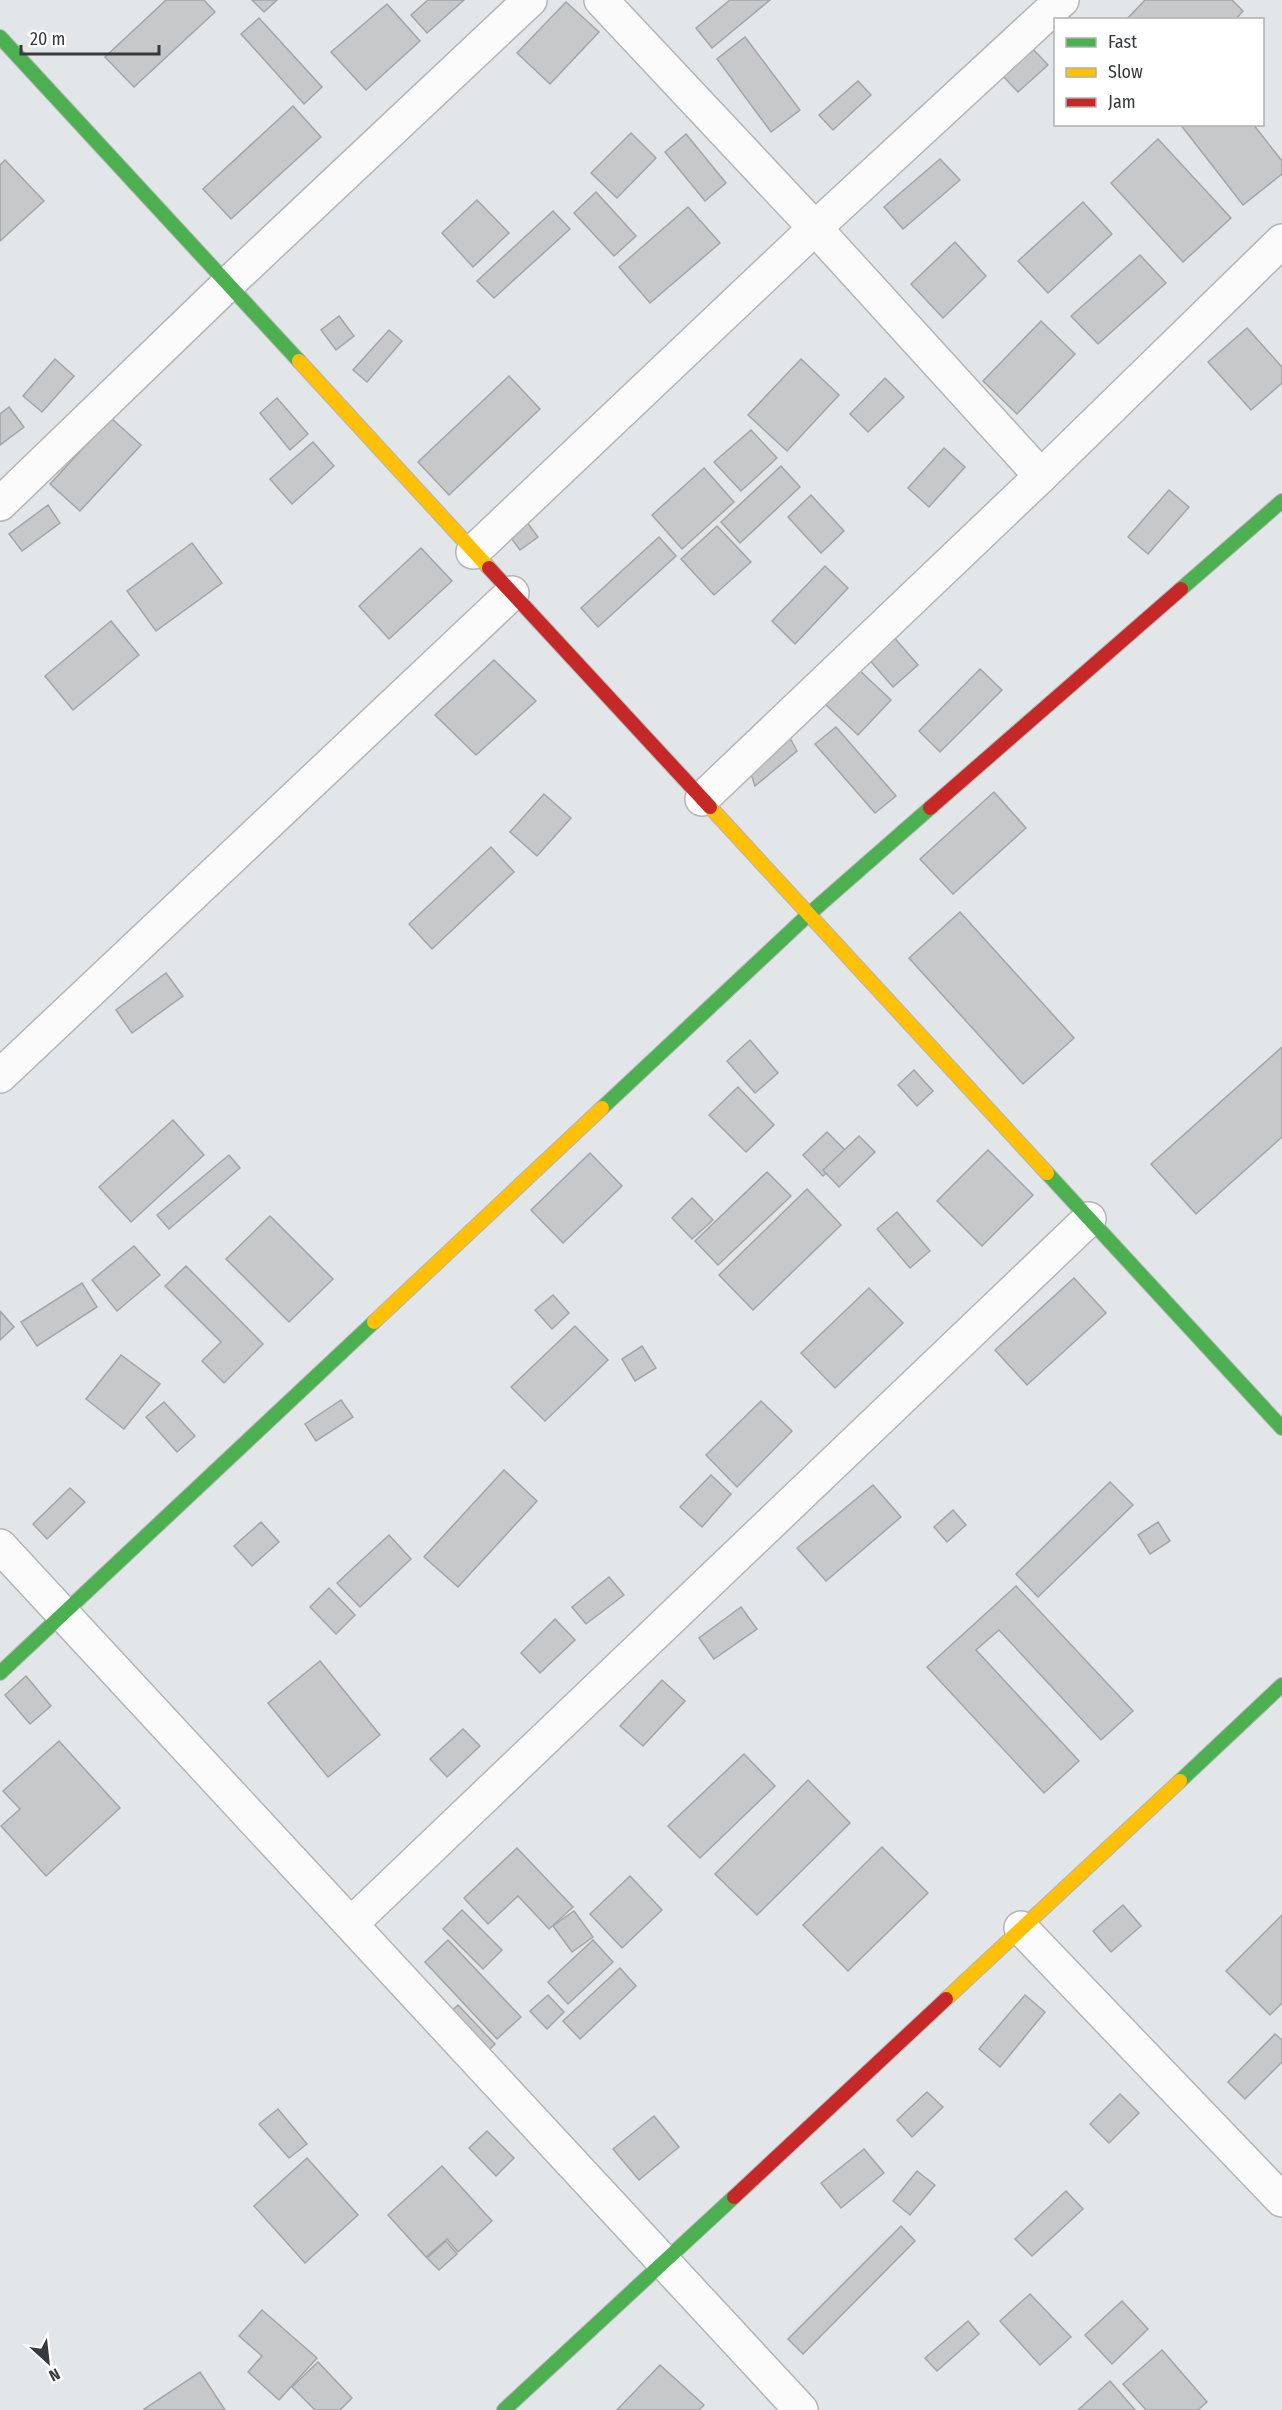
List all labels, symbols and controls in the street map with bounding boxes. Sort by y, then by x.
scale bar [21,18,159,56]
legend [1054,18,1264,126]
text: 20 m [30,28,65,50]
text: Fast [1108,31,1137,53]
text: Slow [1108,61,1143,83]
text: Jam [1108,91,1136,113]
north arrow [18,2332,78,2392]
text: N [46,2364,63,2386]

